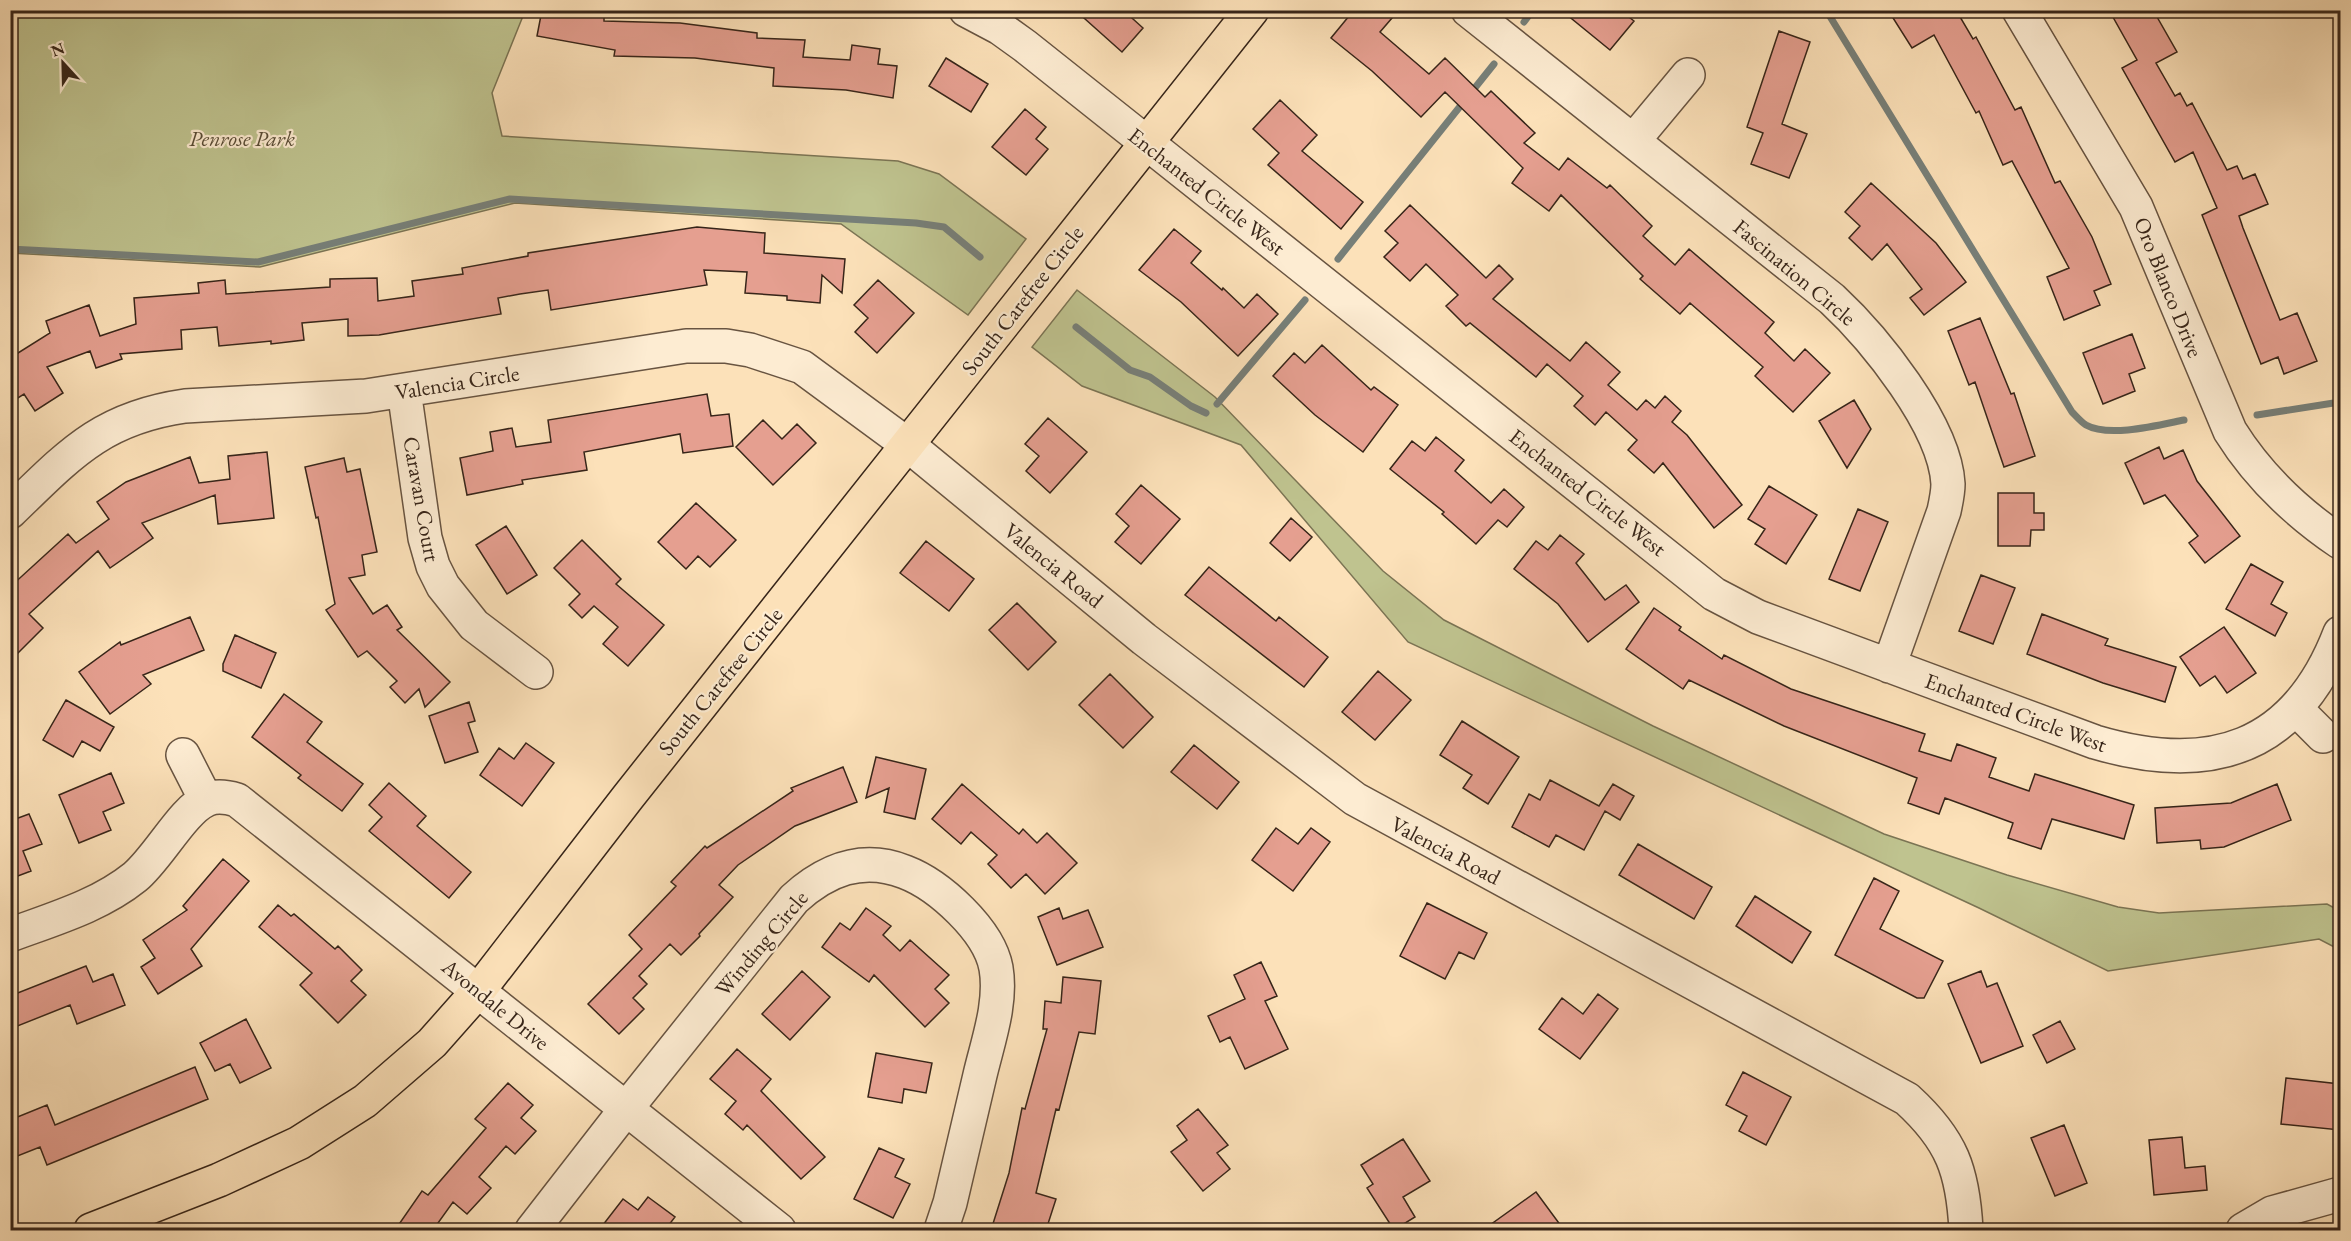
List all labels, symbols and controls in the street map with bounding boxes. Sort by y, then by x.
north arrow [33,33,93,93]
text: N [48,37,68,62]
street label: Enchanted Circle West [1122,121,1291,262]
park label: Penrose Park [189,124,295,153]
street label: Fascination Circle [1727,213,1862,332]
street label: Oro Blanco Drive [2127,213,2210,362]
street label: South Carefree Circle [955,219,1090,381]
street label: Valencia Circle [393,358,522,407]
street label: Enchanted Circle West [1503,422,1672,563]
street label: Caravan Court [396,434,447,564]
street label: Valencia Road [998,516,1110,615]
street label: South Carefree Circle [652,601,789,761]
street label: Enchanted Circle West [1921,666,2111,759]
street label: Valencia Road [1386,809,1506,892]
street label: Winding Circle [708,884,815,1002]
street label: Avondale Drive [435,951,556,1057]

